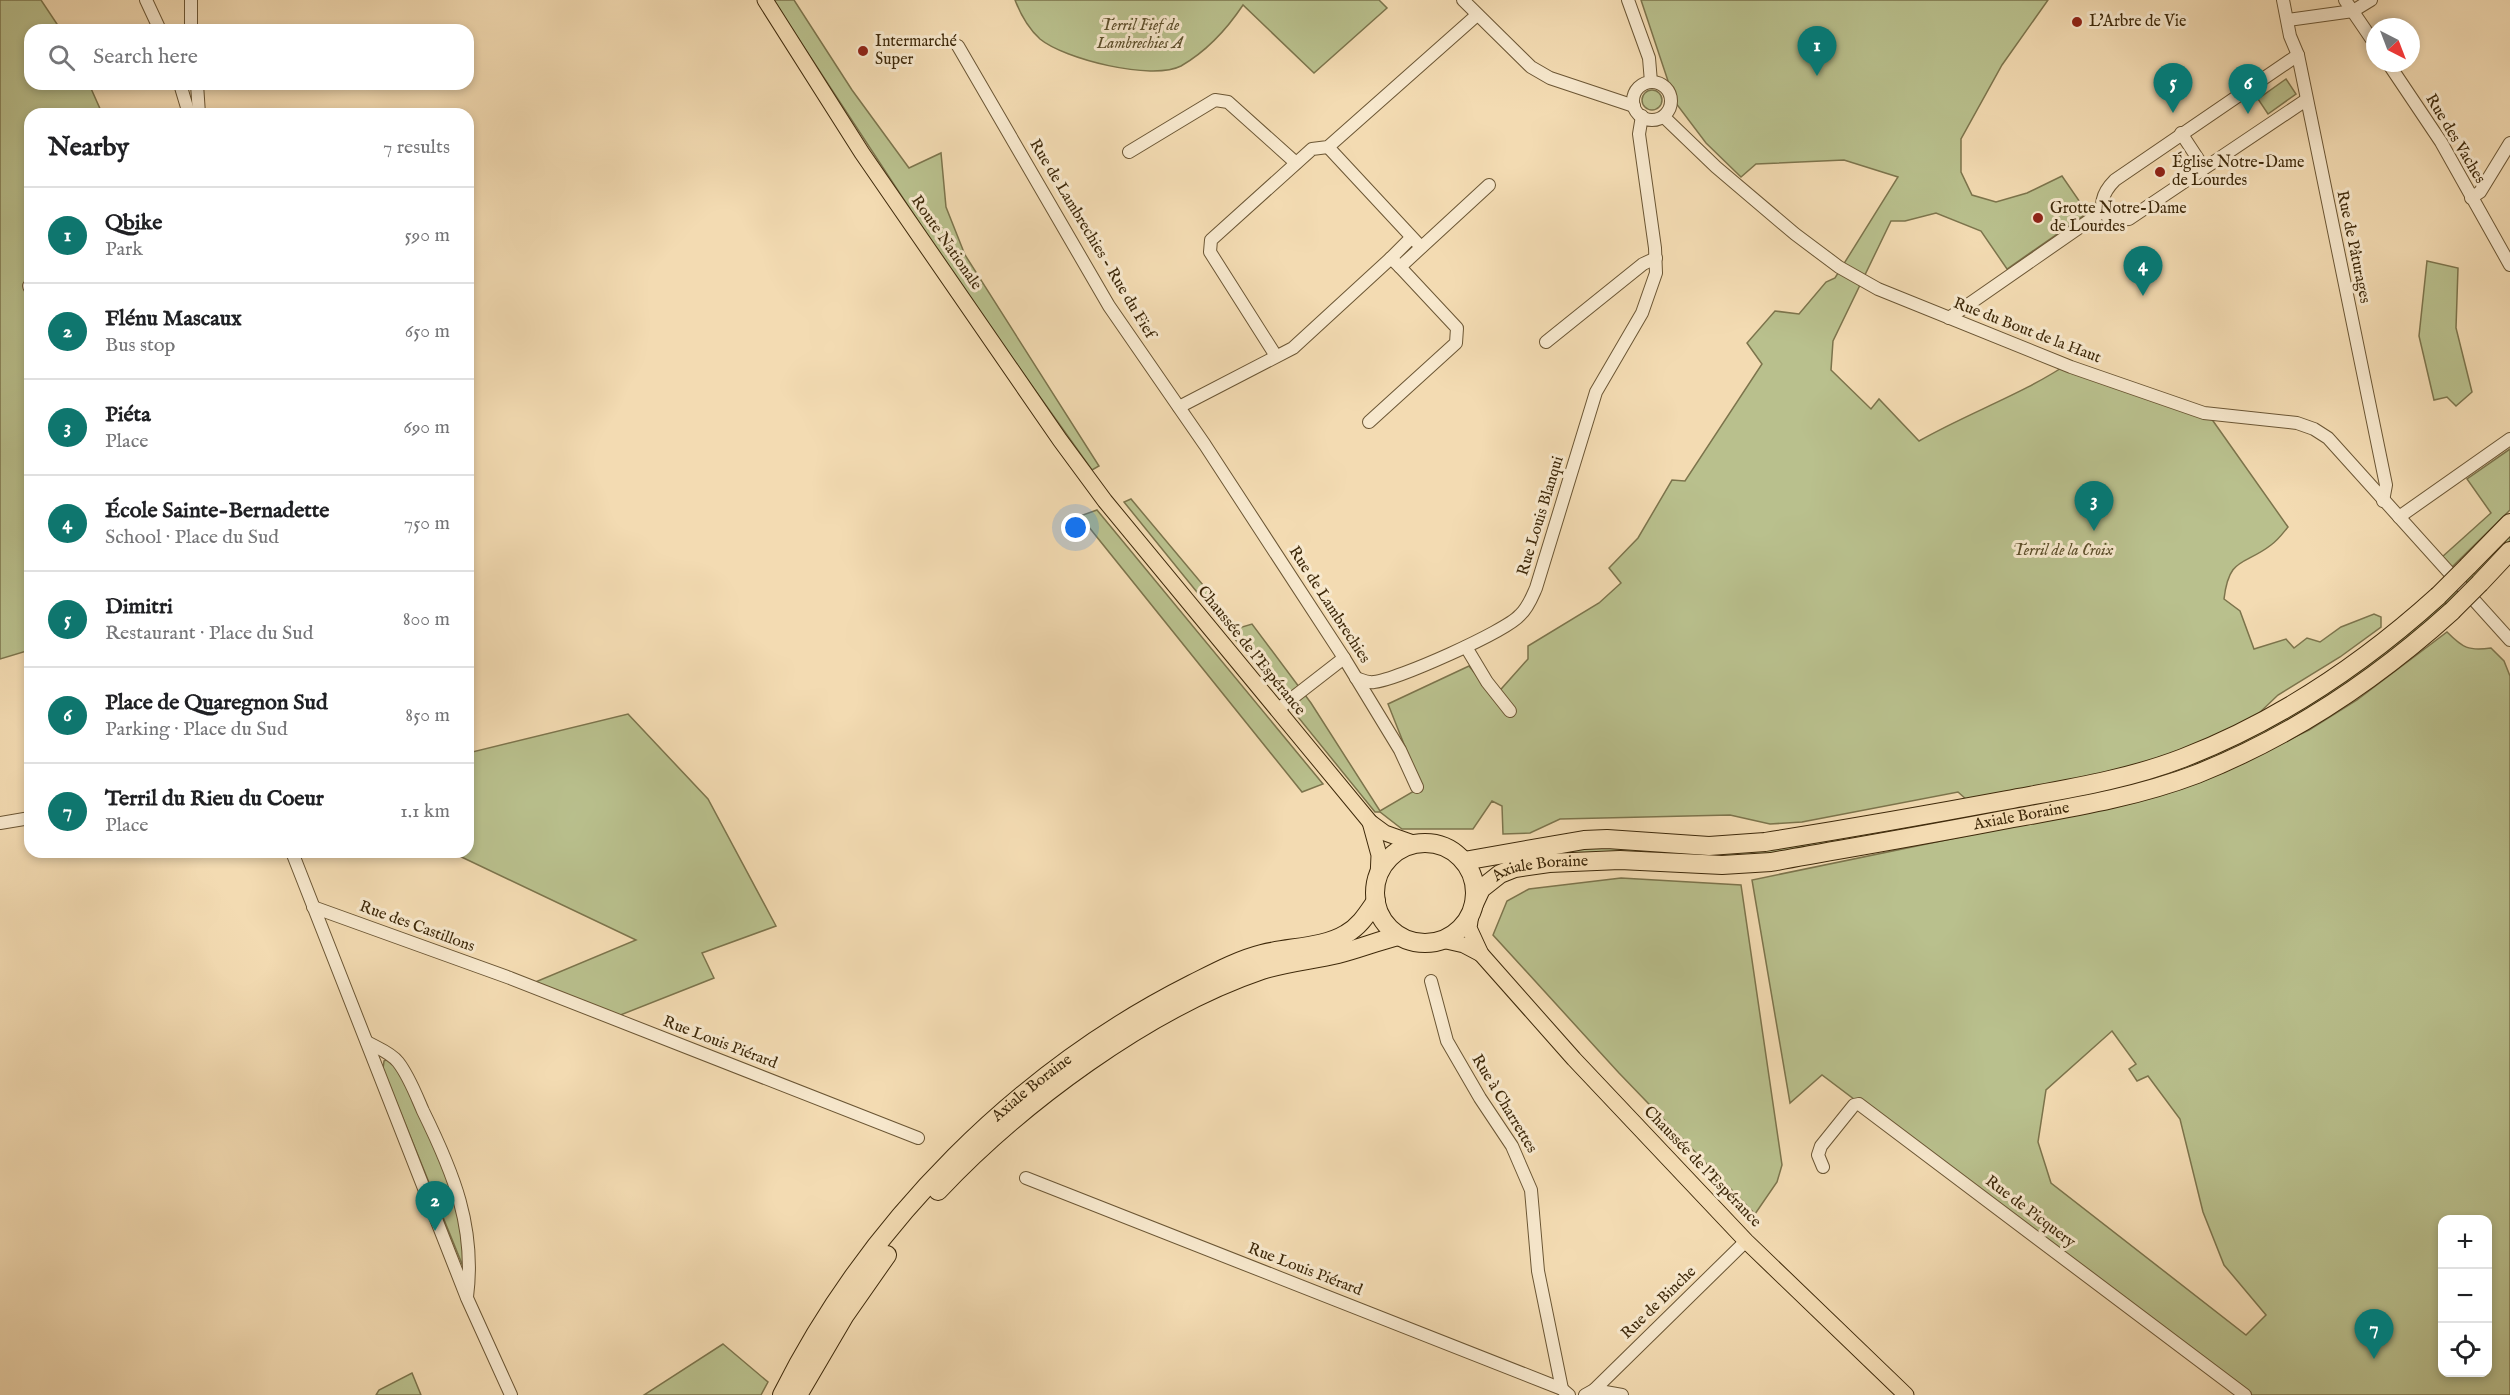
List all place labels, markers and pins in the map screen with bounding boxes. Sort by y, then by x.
place label: L'Arbre de Vie [2089,12,2186,32]
marker: L'Arbre de Vie [2070,15,2084,29]
pin: 1 [1798,26,1836,76]
place label: Intermarché Super [875,32,957,70]
marker: Intermarché Super [856,44,870,58]
pin: 5 [2154,63,2192,113]
pin: 6 [2228,64,2268,114]
place label: Église Notre-Dame de Lourdes [2172,151,2304,191]
marker: Église Notre-Dame de Lourdes [2153,165,2167,179]
place label: Grotte Notre-Dame de Lourdes [2050,199,2187,237]
marker: Grotte Notre-Dame de Lourdes [2031,211,2045,225]
pin: 4 [2124,246,2162,296]
pin: 3 [2074,482,2114,531]
pin: 2 [416,1182,454,1231]
pin: 7 [2354,1310,2394,1359]

